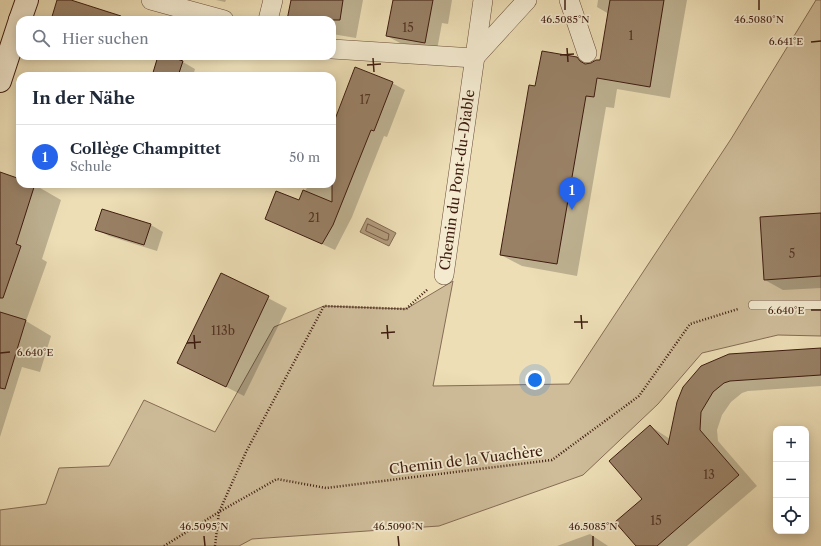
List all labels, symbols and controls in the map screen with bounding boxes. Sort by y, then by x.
text: 46.5085°N [541,13,589,26]
text: 46.5080°N [734,13,784,26]
search box [16,16,336,60]
house number: 15 [402,20,414,35]
icon: search [30,27,52,49]
house number: 1 [628,28,634,43]
text: Hier suchen [62,29,149,48]
text: 6.641°E [769,35,803,48]
text: In der Nähe [32,88,135,108]
street label: Chemin du Pont-du-Diable [435,88,479,272]
house number: 17 [360,92,371,107]
text: Collège Champittet [70,139,221,158]
text: 1 [42,149,48,165]
text: 50 m [289,149,320,165]
text: Schule [70,158,112,174]
pin: 1 [559,177,585,210]
house number: 21 [308,210,320,225]
house number: 5 [789,246,795,261]
text: 6.640°E [768,304,804,317]
house number: 113b [211,323,235,338]
text: 6.640°E [17,346,53,359]
your location [525,370,545,390]
map controls [773,426,809,534]
button: + [773,426,809,462]
street label: Chemin de la Vuachère [388,442,544,478]
button: − [773,462,809,498]
house number: 13 [703,467,715,482]
button: locate [773,498,809,534]
house number: 15 [650,513,662,528]
text: 46.5095°N [180,520,228,533]
text: 46.5090°N [373,520,423,533]
text: 46.5085°N [569,520,617,533]

